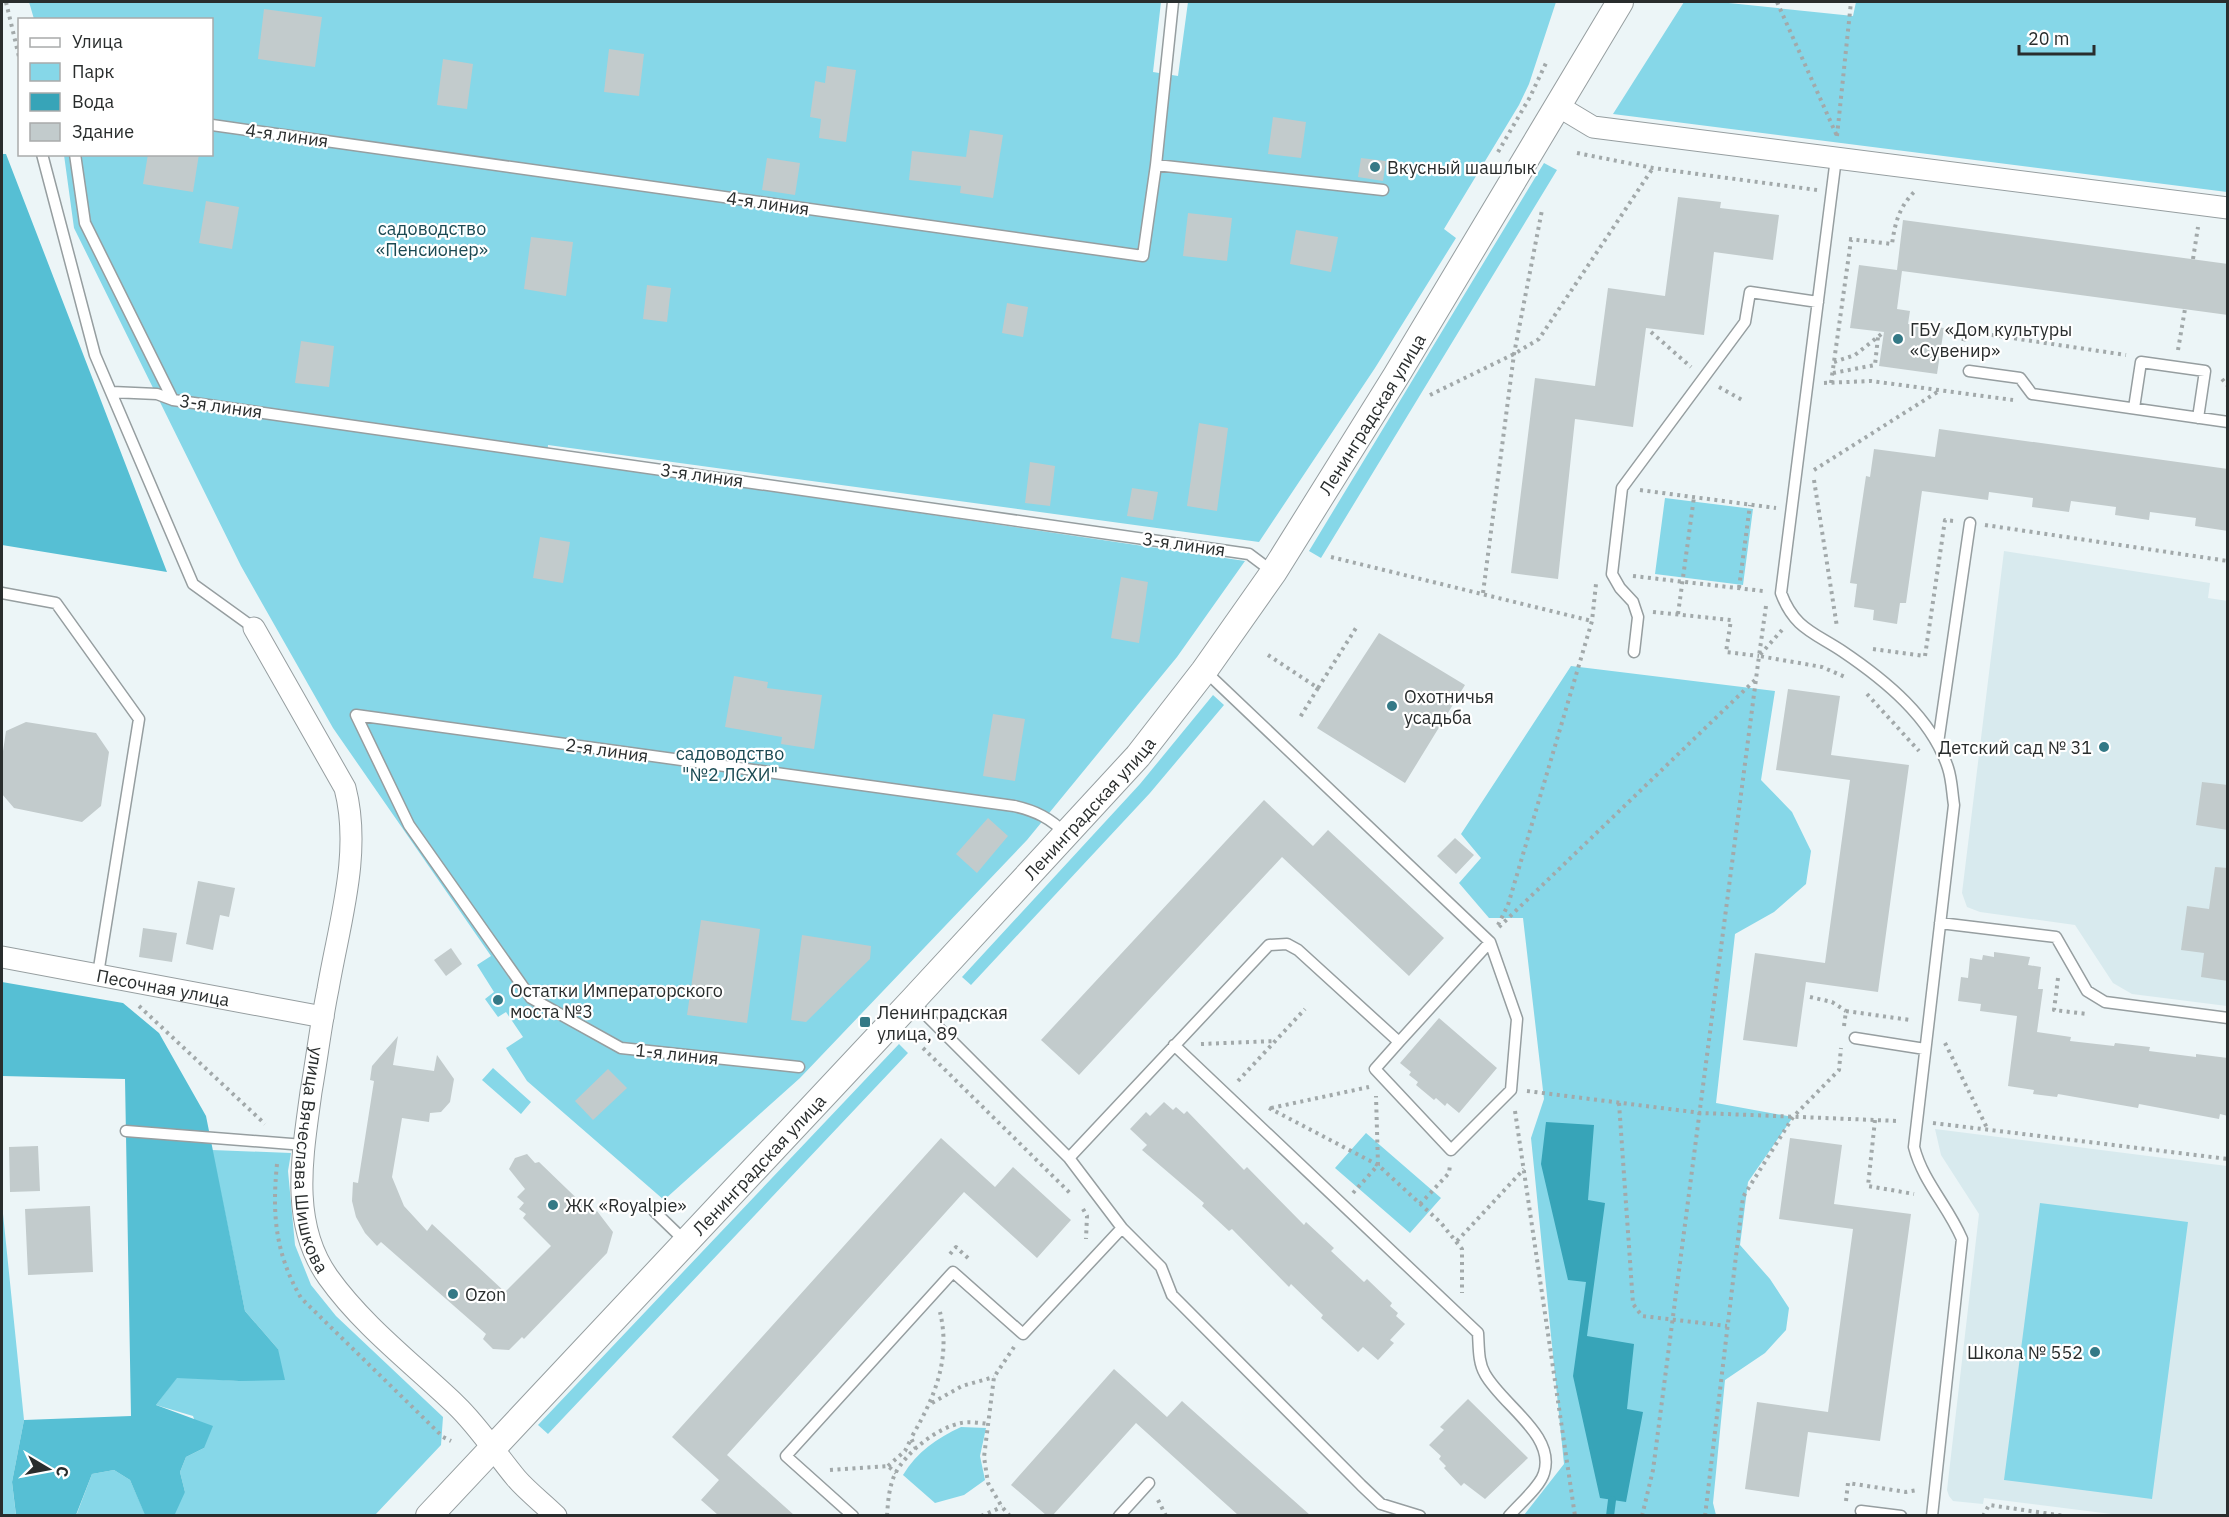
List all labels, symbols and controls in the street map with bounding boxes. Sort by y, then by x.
legend [18,18,213,156]
scale bar [2019,18,2094,56]
text: 20 m [2028,27,2070,50]
text: Улица [72,30,123,53]
text: Парк [72,60,115,83]
text: Вода [72,90,115,113]
street label: 4-я линия [244,118,330,152]
text: Здание [72,120,134,143]
place label: Вкусный шашлык [1387,156,1536,179]
marker: Вкусный шашлык [1368,160,1382,174]
street label: 4-я линия [725,186,811,220]
park label: садоводство «Пенсионер» [376,217,488,261]
place label: ГБУ «Дом культуры «Сувенир» [1910,318,2072,362]
street label: Ленинградская улица [1313,329,1430,499]
marker: ГБУ «Дом культуры «Сувенир» [1891,332,1905,346]
street label: 3-я линия [178,389,264,423]
street label: 3-я линия [659,458,745,492]
street label: 3-я линия [1141,527,1227,561]
place label: Охотничья усадьба [1404,685,1494,729]
marker: Охотничья усадьба [1385,699,1399,713]
street label: Ленинградская улица [1018,732,1160,884]
street label: 2-я линия [564,733,650,767]
place label: Детский сад № 31 [1938,736,2092,759]
marker: Детский сад № 31 [2097,740,2111,754]
park label: садоводство "№2 ЛСХИ" [676,742,784,786]
street label: Песочная улица [95,963,232,1011]
place label: Остатки Императорского моста №3 [510,979,723,1023]
marker: Остатки Императорского моста №3 [491,993,505,1007]
place label: Ленинградская улица, 89 [877,1001,1008,1045]
marker: Ленинградская улица, 89 [858,1015,872,1029]
street label: 1-я линия [634,1038,720,1070]
street label: улица Вячеслава Шишкова [290,1045,334,1277]
street label: Ленинградская улица [687,1089,831,1240]
place label: ЖК «Royalpie» [565,1194,687,1217]
marker: ЖК «Royalpie» [546,1198,560,1212]
place label: Ozon [465,1283,506,1306]
marker: Ozon [446,1287,460,1301]
place label: Школа № 552 [1967,1341,2083,1364]
marker: Школа № 552 [2088,1345,2102,1359]
north arrow [18,1439,78,1499]
text: С [52,1465,74,1478]

